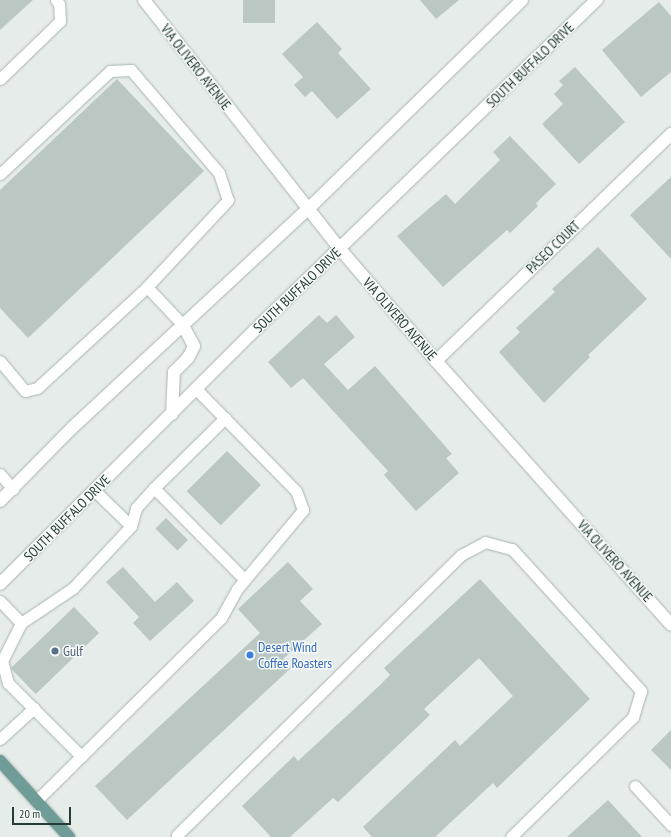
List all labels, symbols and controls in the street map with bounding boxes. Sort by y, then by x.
street label: SOUTH BUFFALO DRIVE [483,19,577,111]
street label: VIA OLIVERO AVENUE [157,20,235,114]
street label: PASEO COURT [523,217,583,277]
street label: SOUTH BUFFALO DRIVE [250,244,344,336]
street label: VIA OLIVERO AVENUE [359,274,441,364]
street label: SOUTH BUFFALO DRIVE [20,471,114,565]
street label: VIA OLIVERO AVENUE [574,516,656,606]
place label: Desert Wind Coffee Roasters [258,639,332,672]
place label: Gulf [63,643,83,659]
marker: Gulf [50,646,60,656]
marker: Desert Wind Coffee Roasters [245,650,255,660]
scale bar [14,799,73,825]
text: 20 m [19,806,40,821]

